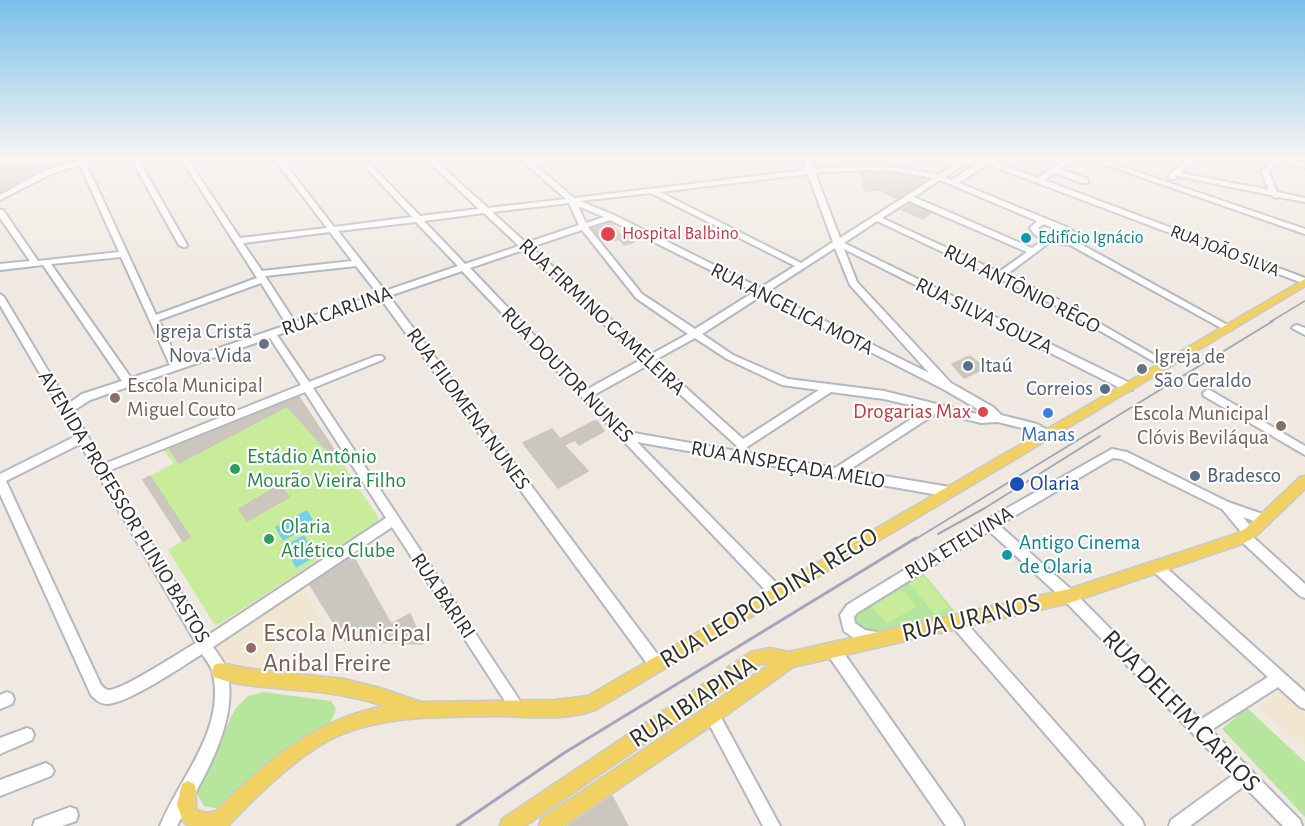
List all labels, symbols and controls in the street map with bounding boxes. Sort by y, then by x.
street label: RUA JOÃO SILVA [1167,220,1283,282]
place label: Hospital Balbino [622,223,739,245]
marker: Hospital Balbino [599,225,617,243]
place label: Edifício Ignácio [1038,227,1144,249]
marker: Edifício Ignácio [1019,231,1033,245]
street label: RUA FIRMINO GAMELEIRA [513,233,691,401]
street label: RUA ANTÔNIO RÊGO [939,239,1105,339]
street label: RUA ANGELICA MOTA [706,257,878,361]
street label: RUA SILVA SOUZA [911,272,1057,360]
street label: RUA CARLINA [278,280,396,342]
street label: RUA DOUTOR NUNES [496,302,638,448]
place label: Igreja Cristã Nova Vida [155,319,252,369]
street label: RUA FILOMENA NUNES [401,323,535,495]
marker: Igreja Cristã Nova Vida [257,337,271,351]
place label: Igreja de São Geraldo [1154,344,1251,394]
place label: Itaú [980,353,1013,379]
marker: Itaú [961,359,975,373]
marker: Igreja de São Geraldo [1135,362,1149,376]
street label: AVENIDA PROFESSOR PLINIO BASTOS [33,366,215,648]
place label: Escola Municipal Miguel Couto [127,373,263,423]
place label: Correios [1026,376,1093,402]
marker: Correios [1098,382,1112,396]
marker: Escola Municipal Miguel Couto [108,391,122,405]
place label: Drogarias Max [853,399,971,425]
place label: Escola Municipal Clóvis Beviláqua [1133,401,1269,451]
marker: Drogarias Max [976,405,990,419]
marker: Manas [1041,406,1055,420]
marker: Escola Municipal Clóvis Beviláqua [1274,419,1288,433]
place label: Manas [1021,422,1075,448]
street label: RUA ANSPEÇADA MELO [689,436,887,494]
place label: Estádio Antônio Mourão Vieira Filho [247,444,406,494]
marker: Estádio Antônio Mourão Vieira Filho [228,462,242,476]
place label: Bradesco [1207,463,1281,489]
marker: Bradesco [1188,469,1202,483]
place label: Olaria [1030,471,1080,497]
marker: Olaria [1008,475,1026,493]
street label: RUA ETELVINA [900,501,1018,585]
place label: Olaria Atlético Clube [281,514,395,564]
street label: RUA LEOPOLDINA REGO [654,521,884,675]
place label: Antigo Cinema de Olaria [1019,530,1141,580]
marker: Olaria Atlético Clube [262,532,276,546]
street label: RUA BARIRI [405,548,481,644]
marker: Antigo Cinema de Olaria [1000,548,1014,562]
street label: RUA URANOS [899,587,1043,649]
place label: Escola Municipal Anibal Freire [263,617,431,678]
street label: RUA DELFIM CARLOS [1095,623,1267,799]
marker: Escola Municipal Anibal Freire [244,641,258,655]
street label: RUA IBIAPINA [624,649,762,755]

